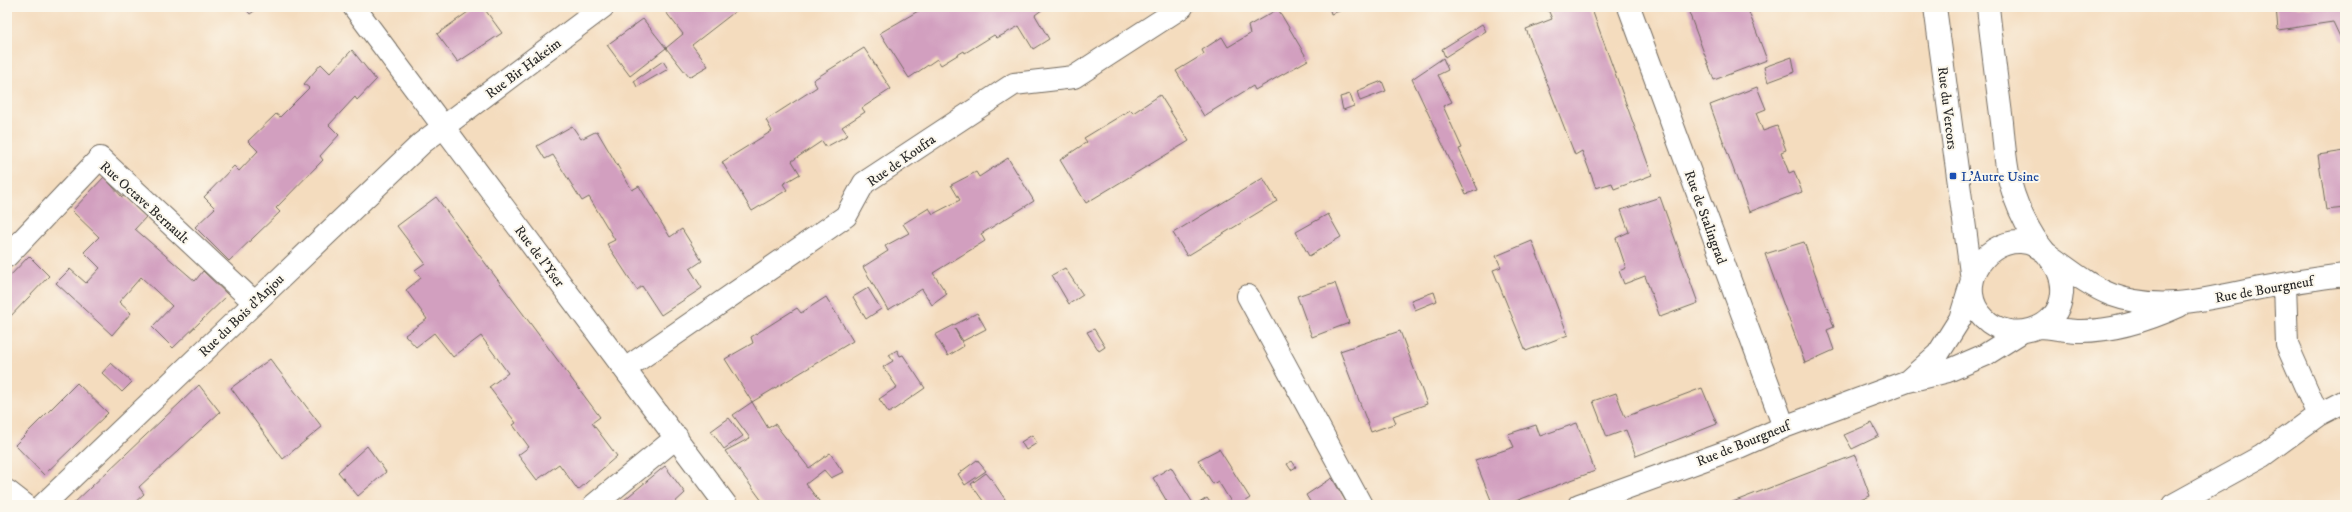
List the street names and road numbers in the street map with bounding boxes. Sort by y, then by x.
street label: Rue Bir Hakeim [482,34,565,103]
street label: Rue du Vercors [1933,66,1961,151]
street label: Rue de Koufra [864,131,939,191]
street label: Rue Octave Bernault [96,158,193,248]
street label: Rue de Stalingrad [1680,168,1730,267]
street label: Rue de l’Yser [510,222,569,292]
street label: Rue du Bois d’Anjou [195,270,288,361]
street label: Rue de Bourgneuf [2214,272,2317,307]
street label: Rue de Bourgneuf [1694,416,1795,471]

